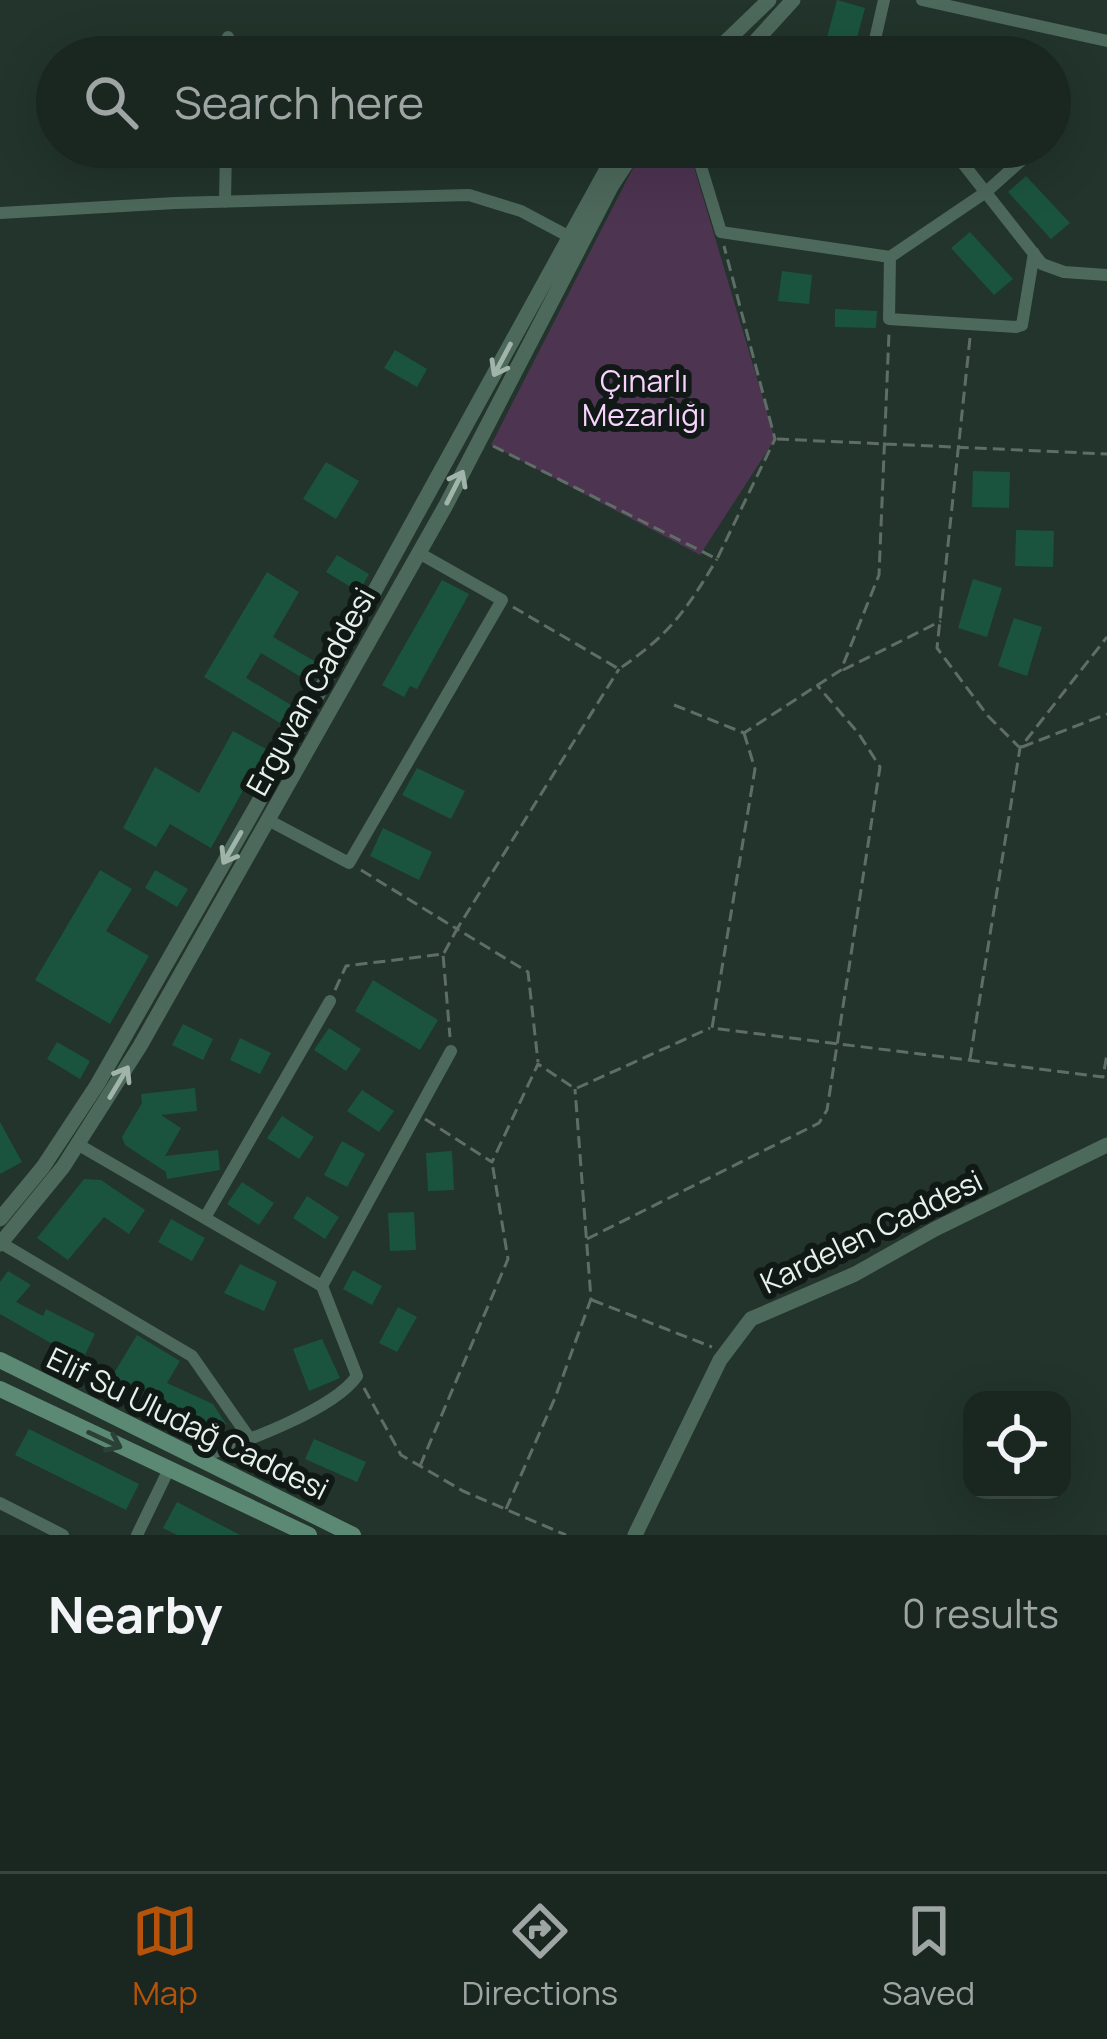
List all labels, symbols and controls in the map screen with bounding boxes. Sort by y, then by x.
search box [36,36,1071,168]
icon: search [78,69,144,135]
text: Search here [174,71,424,133]
one-way arrow [490,342,513,377]
park label: Çınarlı Mezarlığı [582,360,706,435]
one-way arrow [445,469,468,505]
street label: Erguvan Caddesi [236,580,384,802]
one-way arrow [220,830,243,865]
one-way arrow [107,1065,131,1100]
street label: Kardelen Caddesi [753,1159,989,1303]
street label: Elif Su Uludağ Caddesi [41,1337,335,1509]
map controls [963,1391,1071,1499]
button: locate [963,1391,1071,1499]
one-way arrow [86,1430,122,1452]
text: Nearby [48,1579,223,1648]
text: 0 results [902,1586,1059,1640]
tab: Map [132,1898,198,2015]
tab: Directions [462,1898,618,2015]
tab: Saved [882,1898,975,2015]

